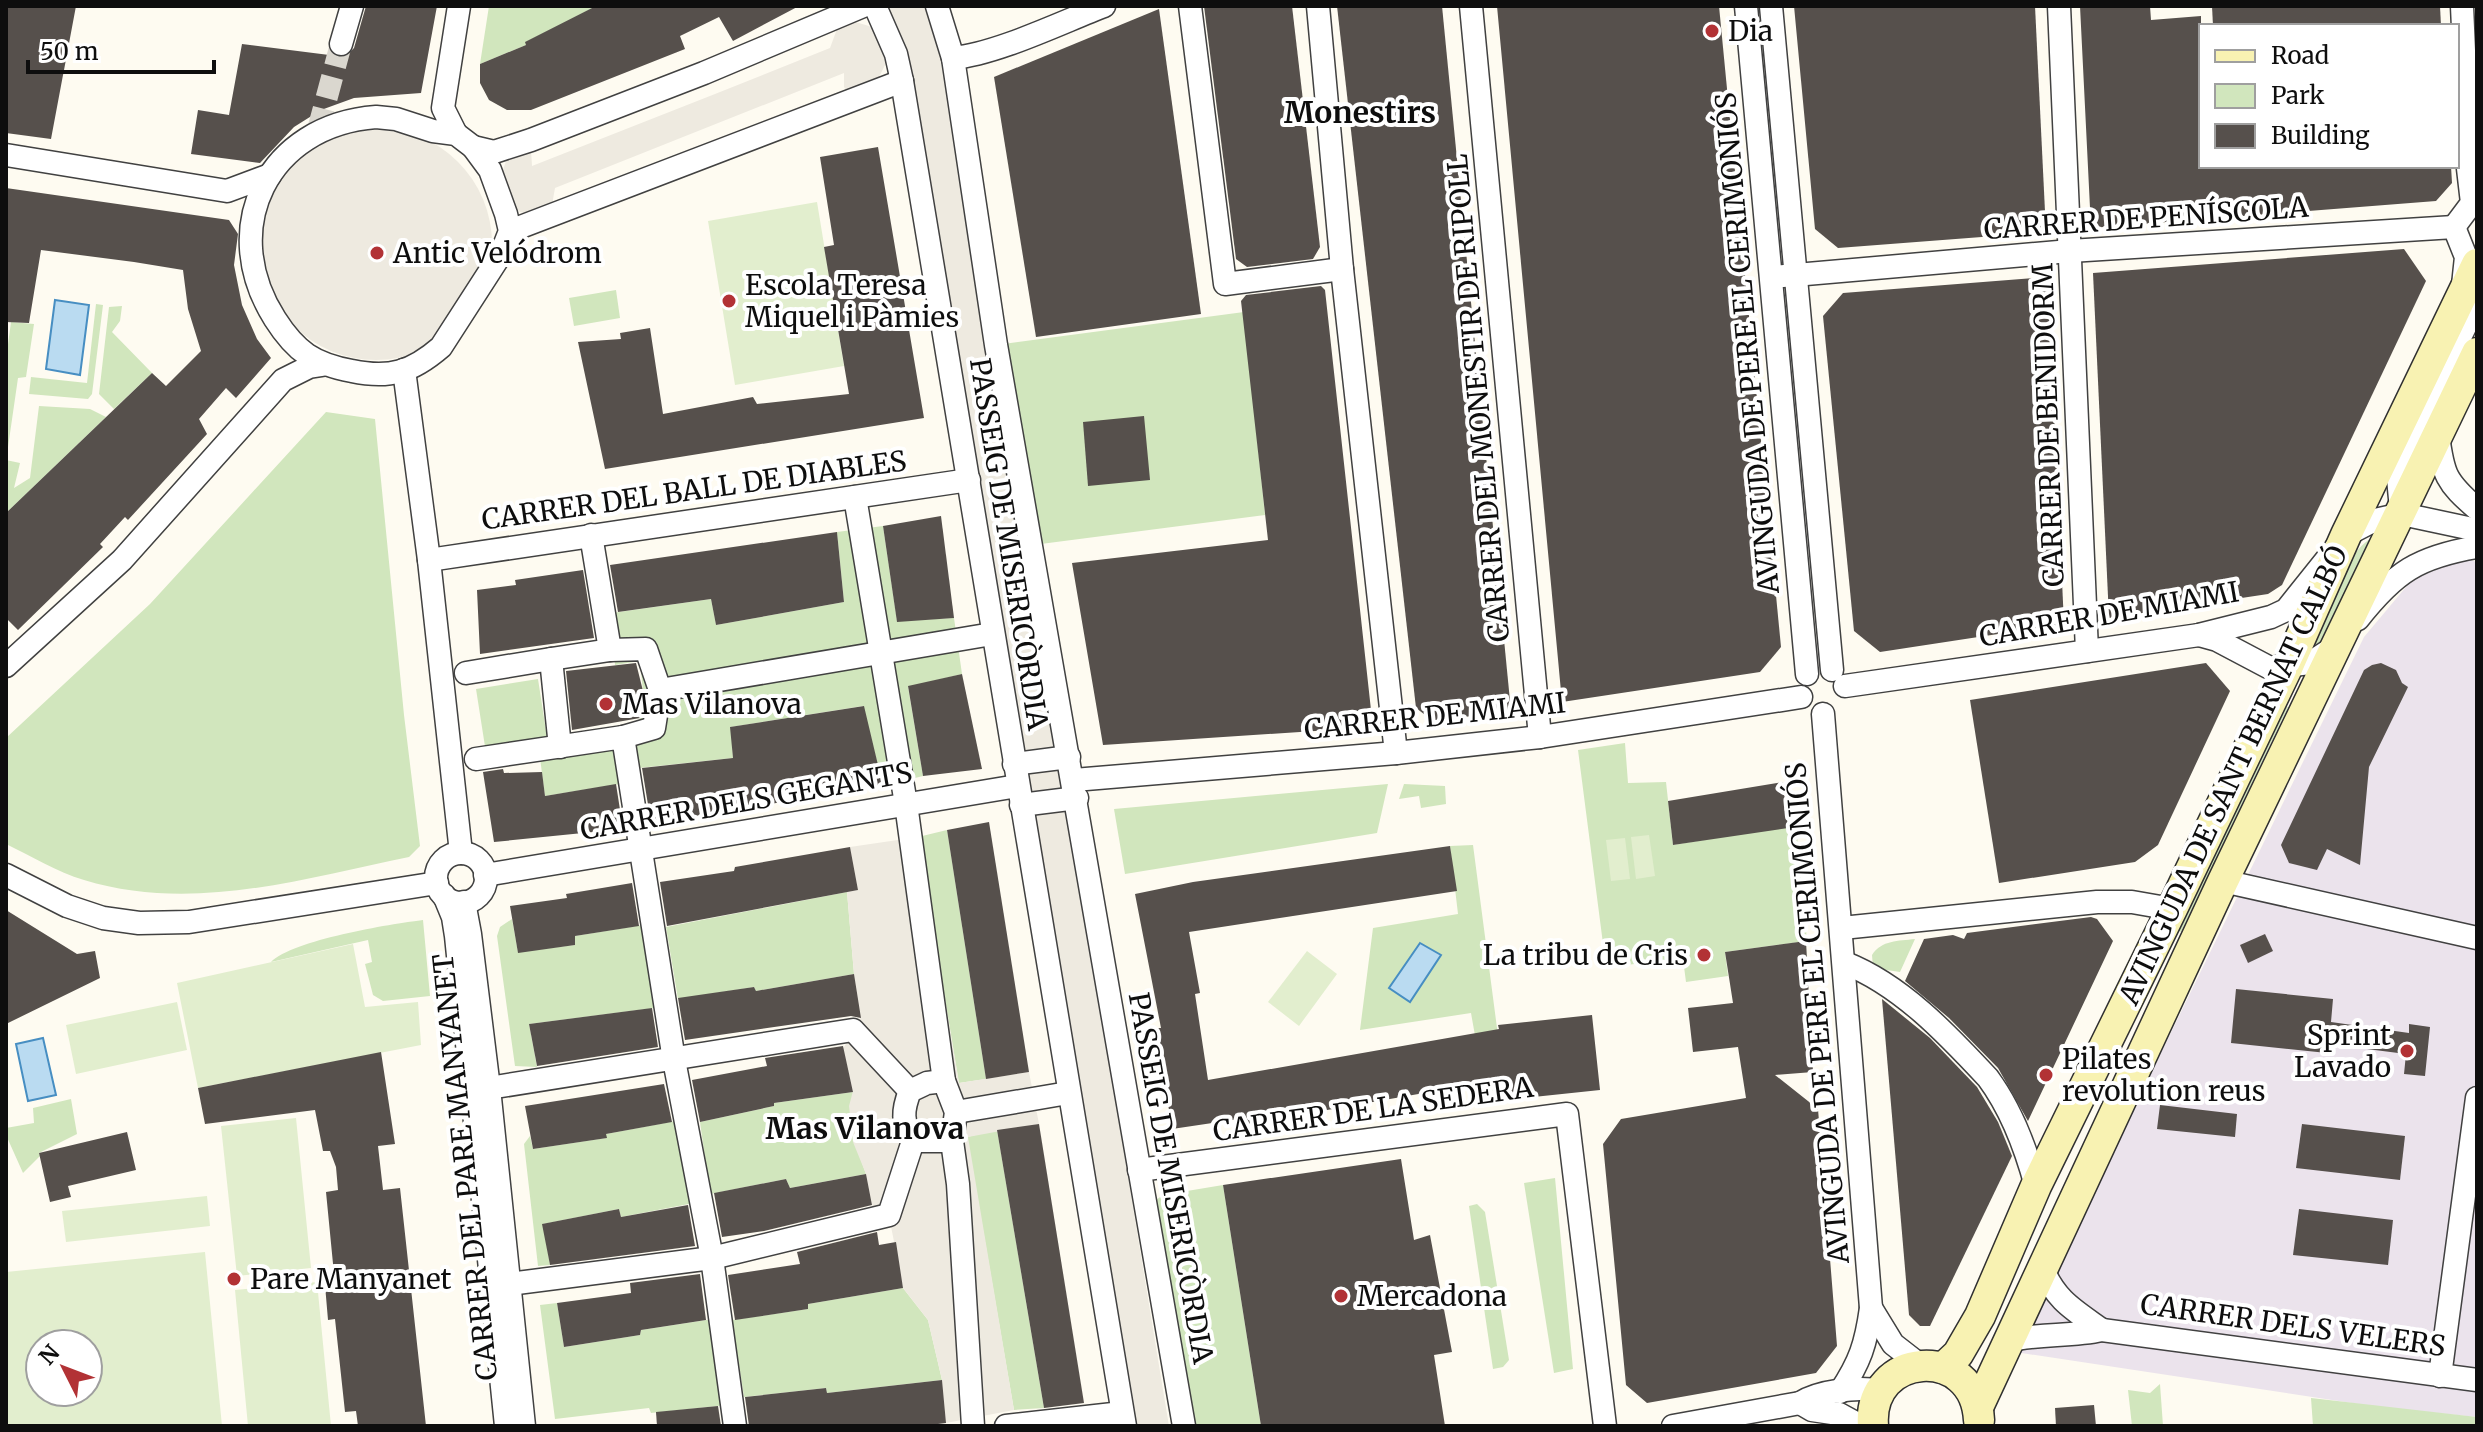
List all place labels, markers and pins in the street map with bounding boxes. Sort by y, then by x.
place label: Dia [1728,13,1773,49]
marker: Dia [1703,22,1721,40]
place label: Antic Velódrom [392,235,602,271]
marker: Antic Velódrom [368,244,386,262]
place label: Escola Teresa Miquel i Pàmies [745,267,959,335]
marker: Escola Teresa Miquel i Pàmies [720,292,738,310]
place label: Mas Vilanova [622,686,802,722]
marker: Mas Vilanova [597,695,615,713]
place label: La tribu de Cris [1483,937,1688,973]
marker: La tribu de Cris [1695,946,1713,964]
place label: Sprint Lavado [2294,1017,2391,1085]
place label: Pilates revolution reus [2062,1041,2265,1109]
marker: Sprint Lavado [2398,1042,2416,1060]
marker: Pilates revolution reus [2037,1066,2055,1084]
place label: Pare Manyanet [250,1261,452,1297]
marker: Pare Manyanet [225,1270,243,1288]
place label: Mercadona [1357,1278,1507,1314]
marker: Mercadona [1332,1287,1350,1305]

